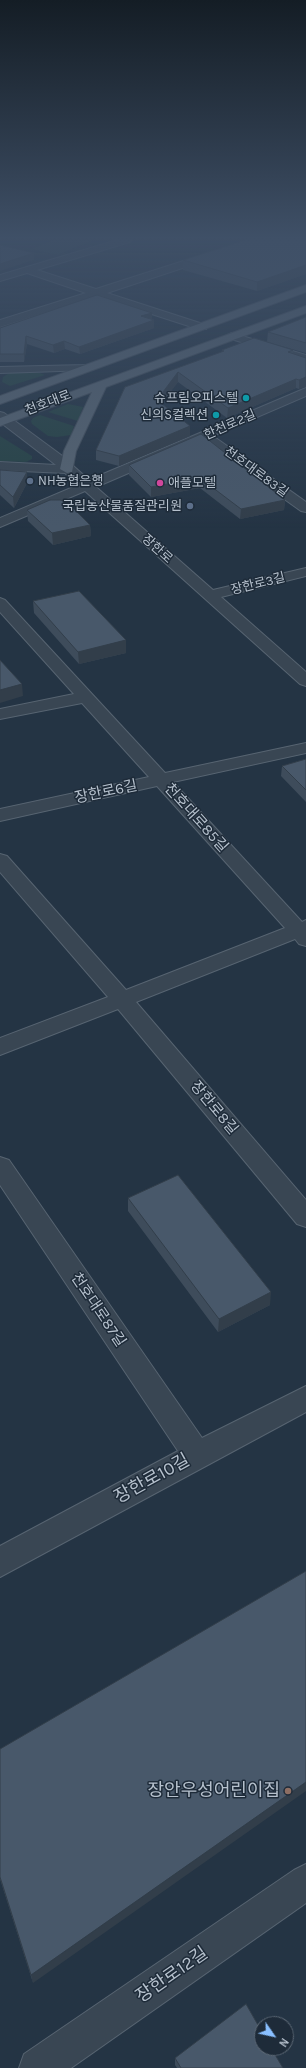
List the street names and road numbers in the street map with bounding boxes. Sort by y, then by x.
street label: 천호대로 [23,387,73,419]
street label: 한천로2길 [202,407,258,443]
street label: 천호대로83길 [221,444,291,500]
street label: 장한로 [138,531,176,567]
street label: 장한로3길 [229,570,287,598]
street label: 장한로6길 [73,777,139,807]
street label: 천호대로85길 [160,780,232,856]
street label: 장한로8길 [186,1078,242,1138]
street label: 천호대로87길 [67,1270,129,1350]
street label: 장한로10길 [111,1449,193,1509]
street label: 장한로12길 [132,1942,212,2008]

